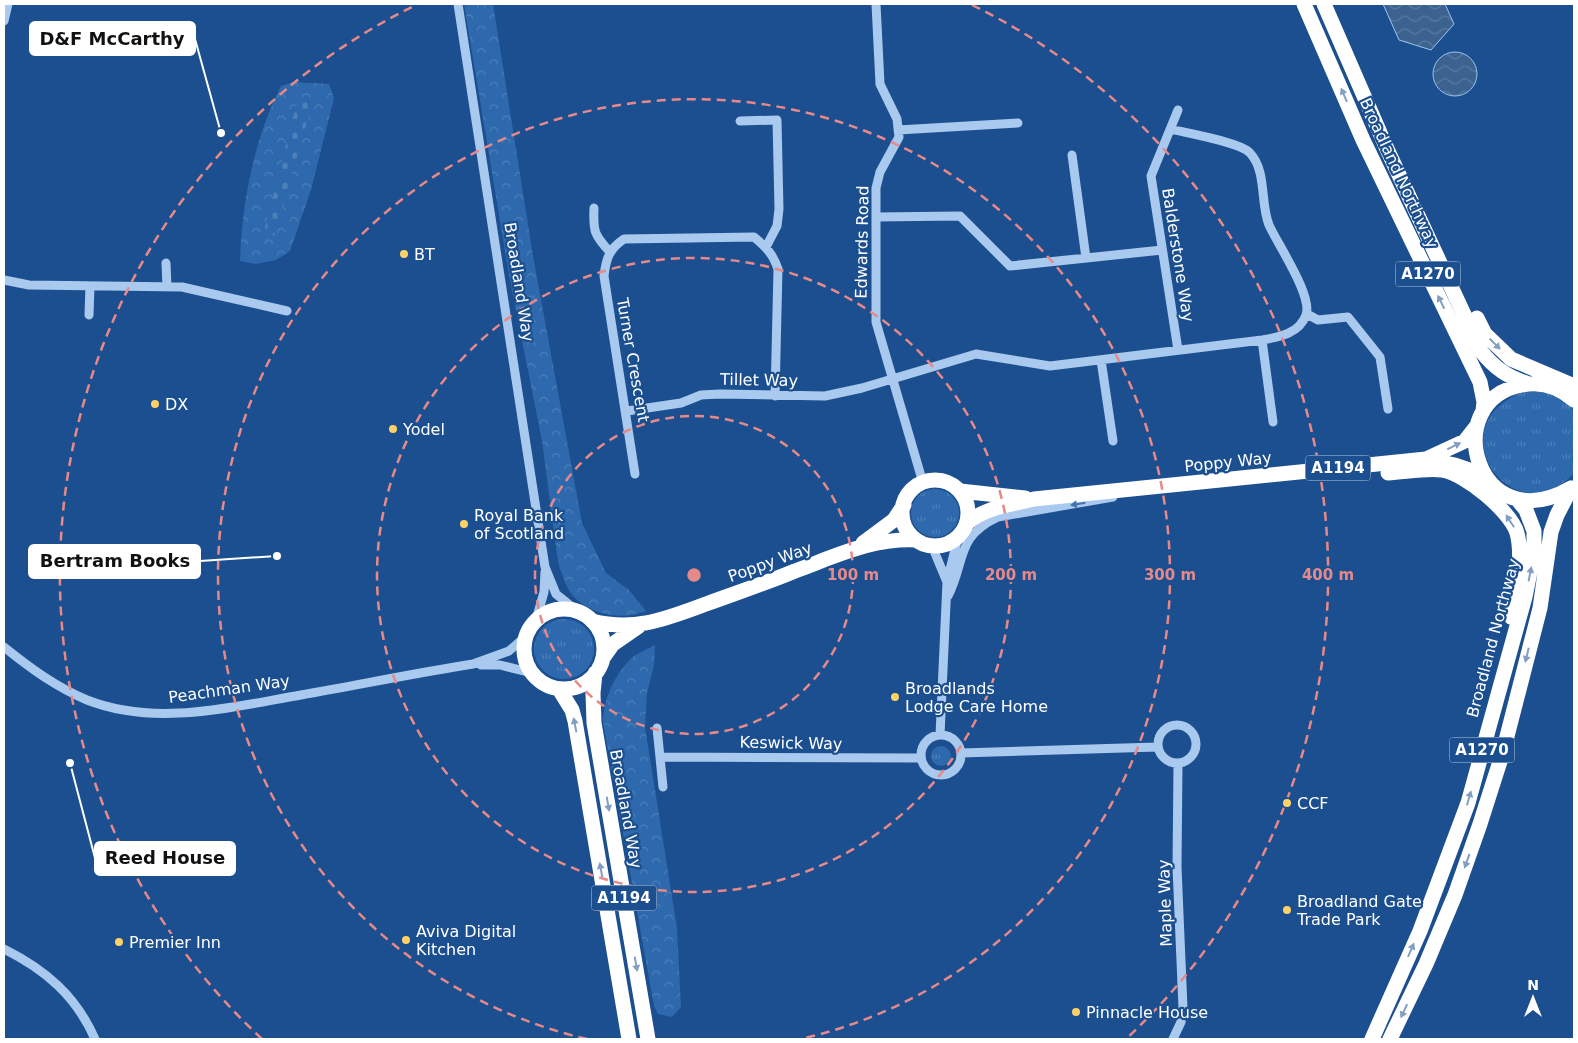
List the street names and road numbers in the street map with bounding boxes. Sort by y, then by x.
street label: Broadland Northway [1356,95,1442,251]
street label: Edwards Road [852,185,872,299]
street label: Balderstone Way [1158,187,1198,323]
street label: Broadland Way [500,221,538,343]
road number: A1270 [1396,262,1460,286]
street label: Turner Crescent [613,295,653,424]
street label: Tillet Way [719,370,798,390]
street label: Poppy Way [1183,448,1273,476]
road number: A1194 [1306,456,1370,480]
street label: Poppy Way [725,538,815,586]
street label: Broadland Northway [1463,556,1523,720]
street label: Peachman Way [167,671,291,707]
street label: Keswick Way [740,733,842,753]
road number: A1270 [1450,738,1514,762]
street label: Broadland Way [606,748,646,870]
street label: Maple Way [1154,859,1176,947]
road number: A1194 [592,886,656,910]

